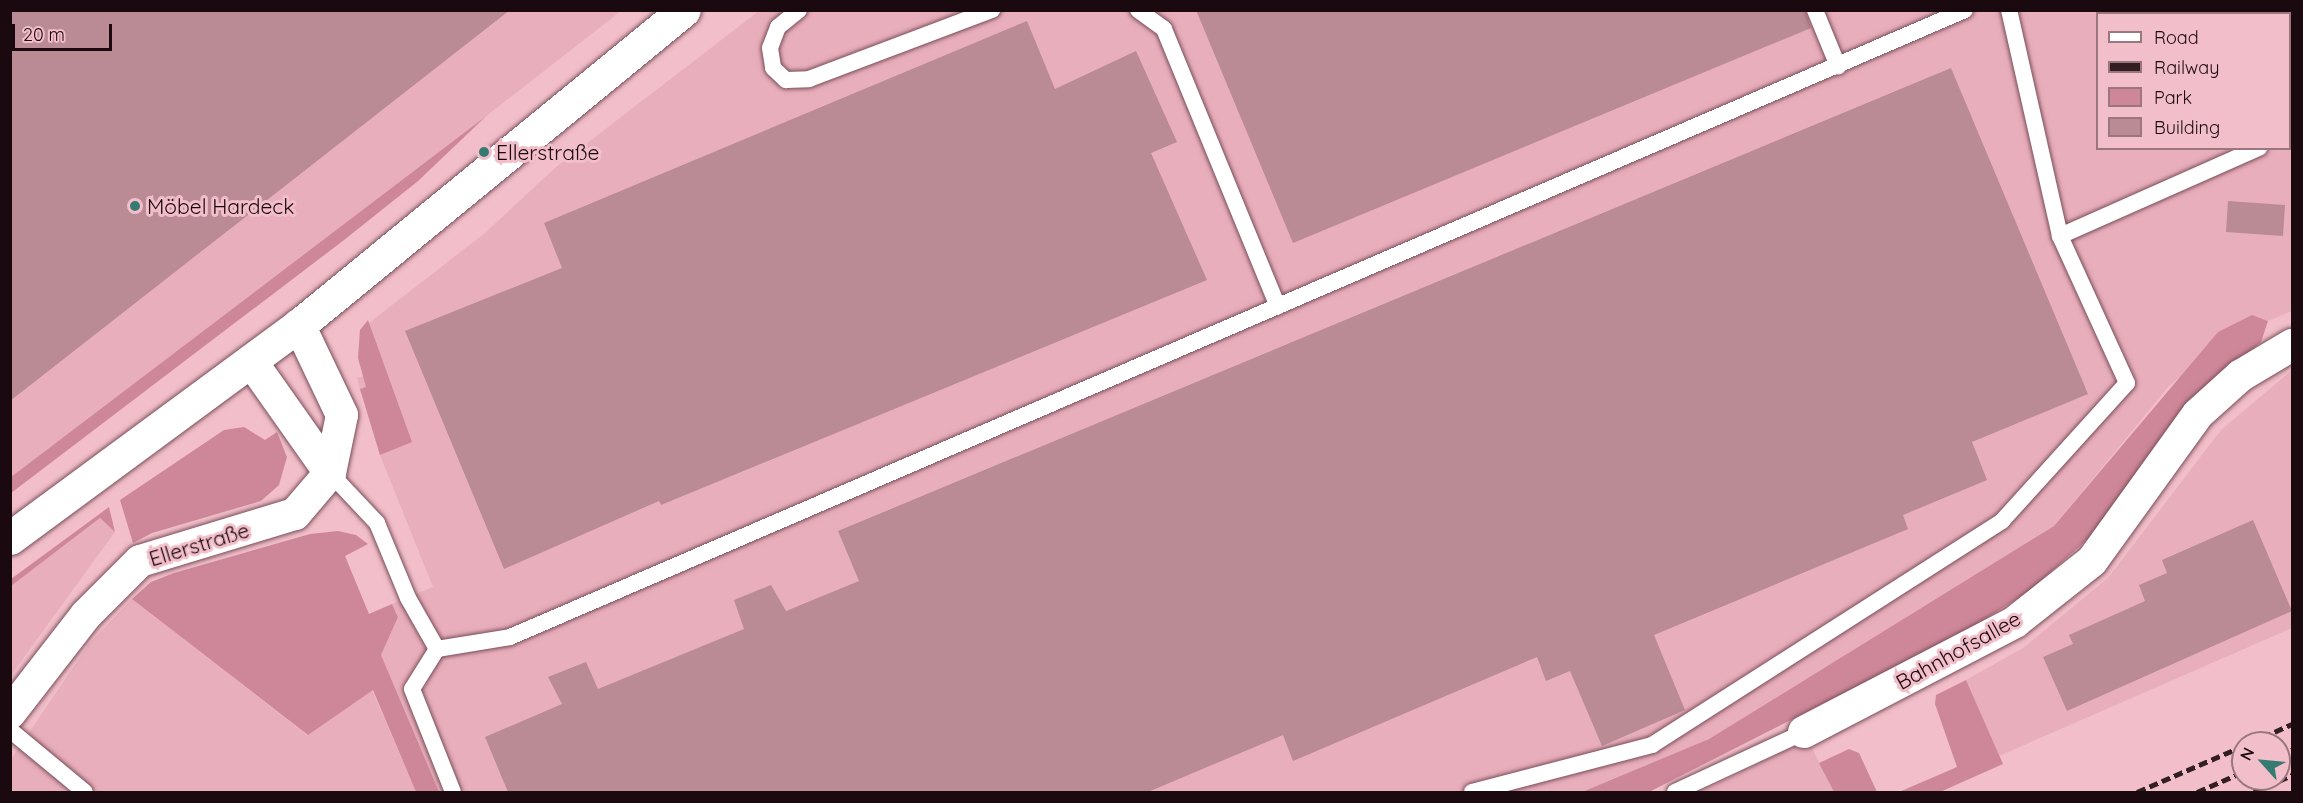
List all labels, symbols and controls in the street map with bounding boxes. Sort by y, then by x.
scale bar [15,12,116,50]
legend [2096,12,2291,150]
text: 20 m [23,23,65,46]
text: Road [2154,26,2199,49]
text: Railway [2154,56,2220,79]
text: Park [2154,86,2192,109]
text: Building [2154,116,2220,139]
place label: Ellerstraße [496,139,599,165]
marker: Ellerstraße [477,145,491,159]
place label: Möbel Hardeck [147,193,294,219]
marker: Möbel Hardeck [128,199,142,213]
street label: Ellerstraße [146,517,252,571]
street label: Bahnhofsallee [1891,605,2025,695]
north arrow [2231,731,2291,791]
text: N [2235,744,2258,764]

